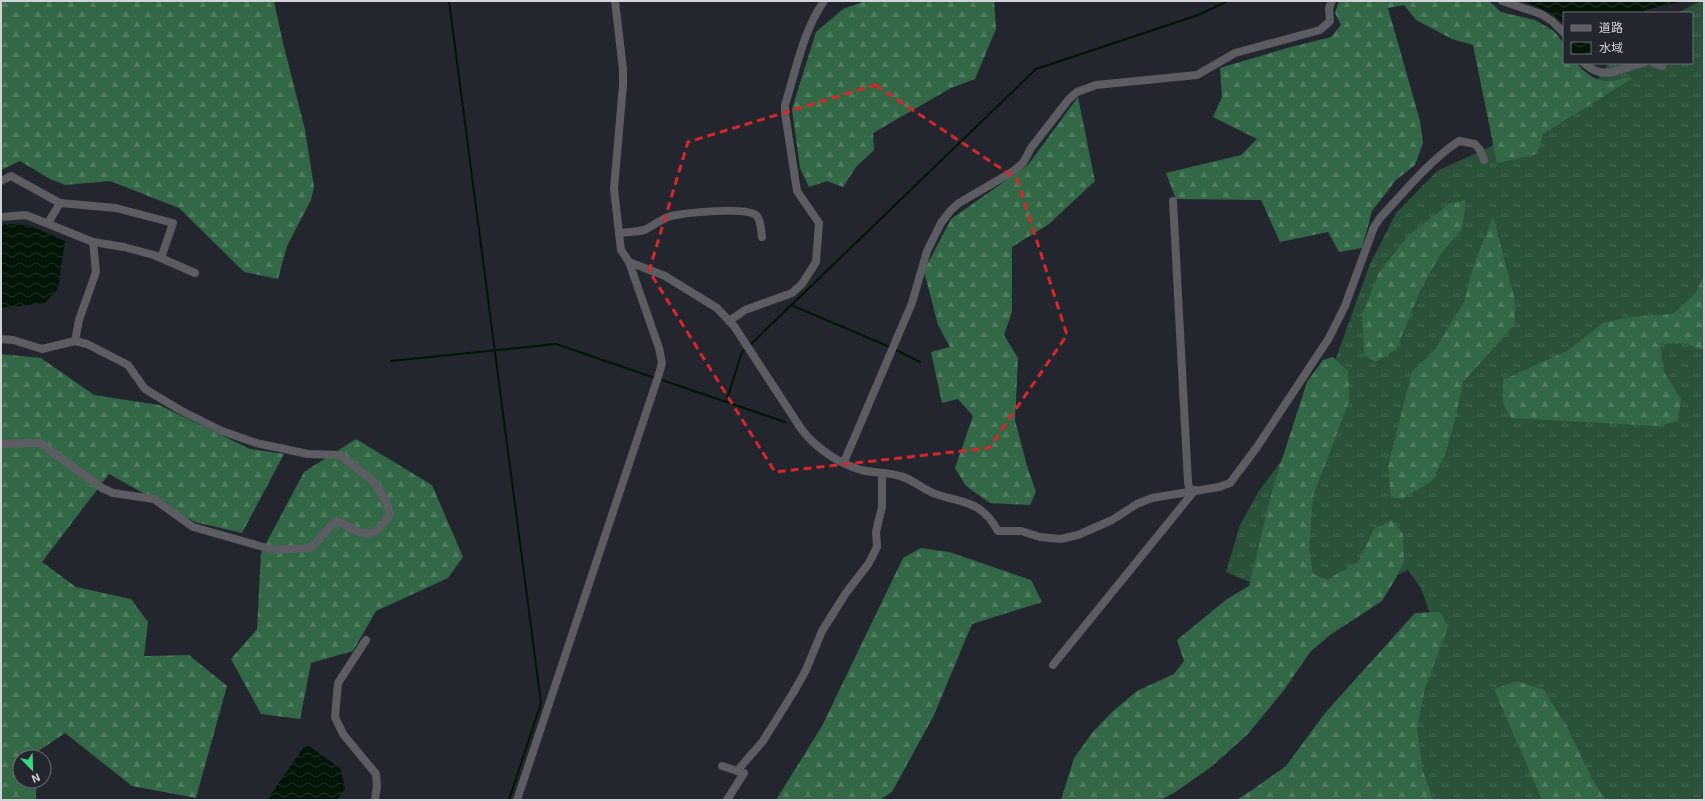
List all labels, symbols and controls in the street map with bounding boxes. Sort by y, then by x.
legend [1563,12,1693,64]
text: 道路 [1599,20,1623,34]
text: 水域 [1599,40,1623,54]
north arrow [12,749,52,789]
text: N [30,771,42,786]

